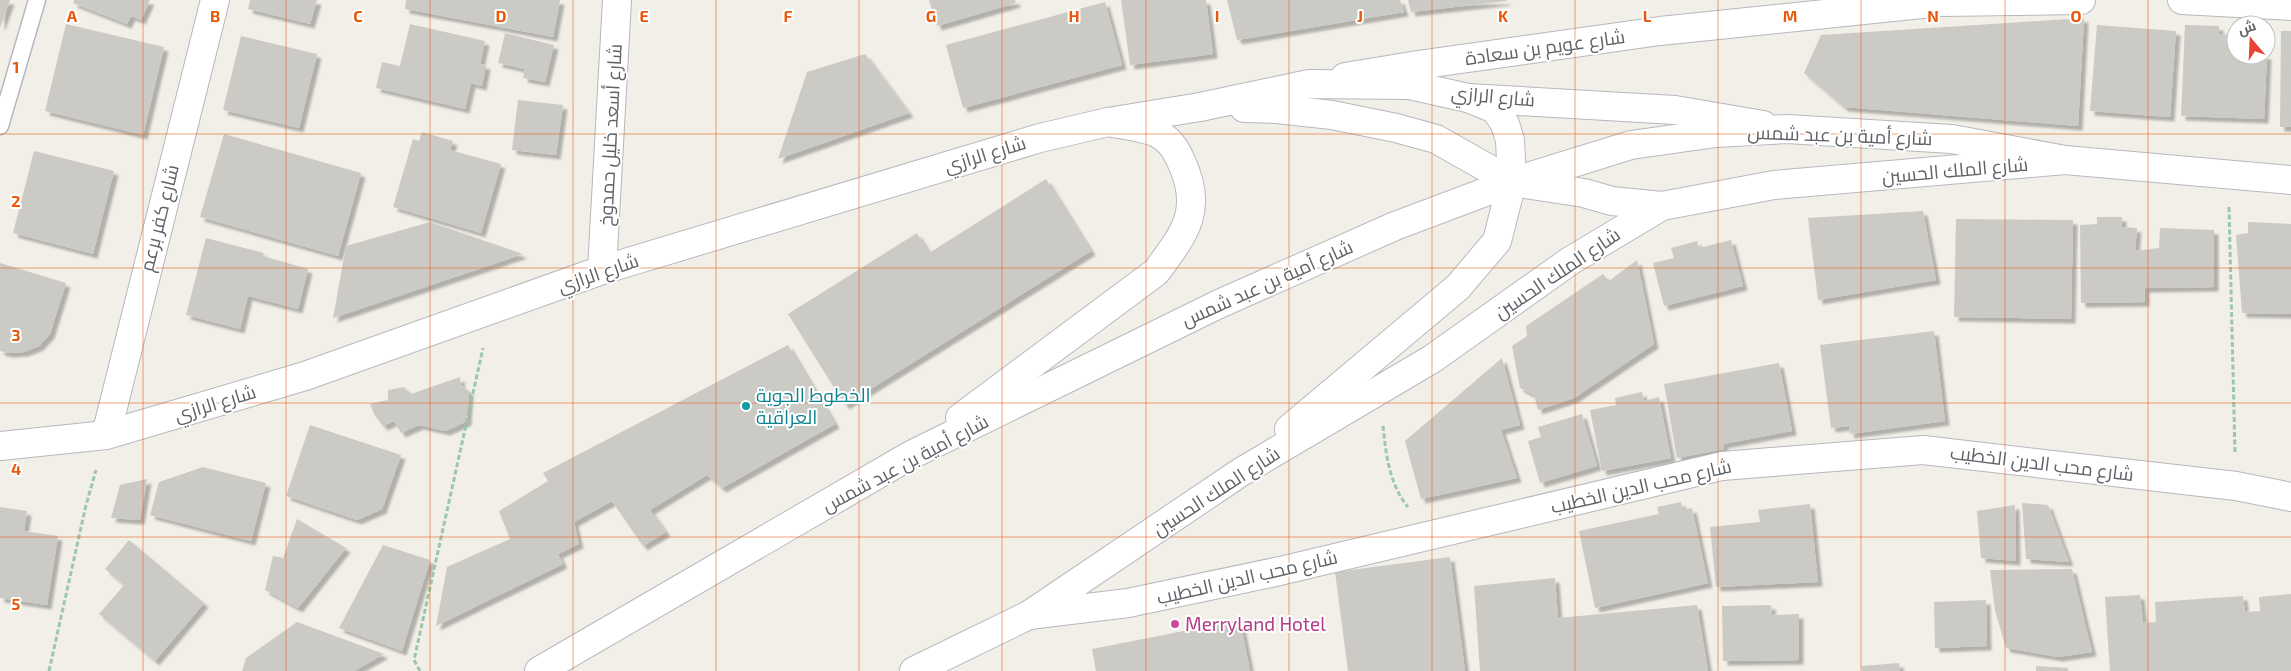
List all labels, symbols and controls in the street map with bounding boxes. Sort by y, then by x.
text: A [67,6,78,25]
text: B [210,6,220,25]
text: C [353,6,363,25]
text: D [496,6,507,25]
text: E [639,6,649,25]
text: F [784,6,793,25]
text: G [926,6,936,25]
text: H [1068,6,1080,25]
text: I [1215,6,1219,25]
text: J [1357,6,1363,25]
text: K [1498,6,1509,25]
text: L [1643,6,1652,25]
text: M [1783,6,1797,25]
text: N [1927,6,1939,25]
text: O [2070,6,2082,25]
north arrow [2226,15,2276,65]
text: ش [2235,16,2258,39]
street label: شارع عويم بن سعادة [1463,24,1627,72]
street label: شارع أسعد خليل حمدوخ [593,43,629,227]
text: 1 [13,57,19,76]
street label: شارع الرازي [1450,80,1536,115]
street label: شارع أمية بن عبد شمس [1747,120,1933,152]
street label: شارع الرازي [941,130,1030,181]
street label: شارع الملك الحسين [1881,152,2029,190]
street label: شارع كفر برعم [134,162,186,275]
text: 2 [11,191,21,210]
street label: شارع الملك الحسين [1489,222,1626,326]
street label: شارع أمية بن عبد شمس [1178,234,1357,333]
street label: شارع الرازي [554,248,643,301]
text: 3 [11,325,21,344]
street label: شارع الرازي [171,379,260,430]
place label: الخطوط الجوية العراقية [756,383,871,429]
marker: الخطوط الجوية العراقية [740,400,752,412]
street label: شارع أمية بن عبد شمس [818,409,993,519]
street label: شارع محب الدين الخطيب [1949,440,2135,488]
street label: شارع الملك الحسين [1148,441,1285,543]
street label: شارع محب الدين الخطيب [1548,454,1734,520]
text: 4 [11,459,21,478]
street label: شارع محب الدين الخطيب [1154,545,1340,611]
text: 5 [12,594,21,613]
place label: Merryland Hotel [1185,612,1326,635]
marker: Merryland Hotel [1169,618,1181,630]

